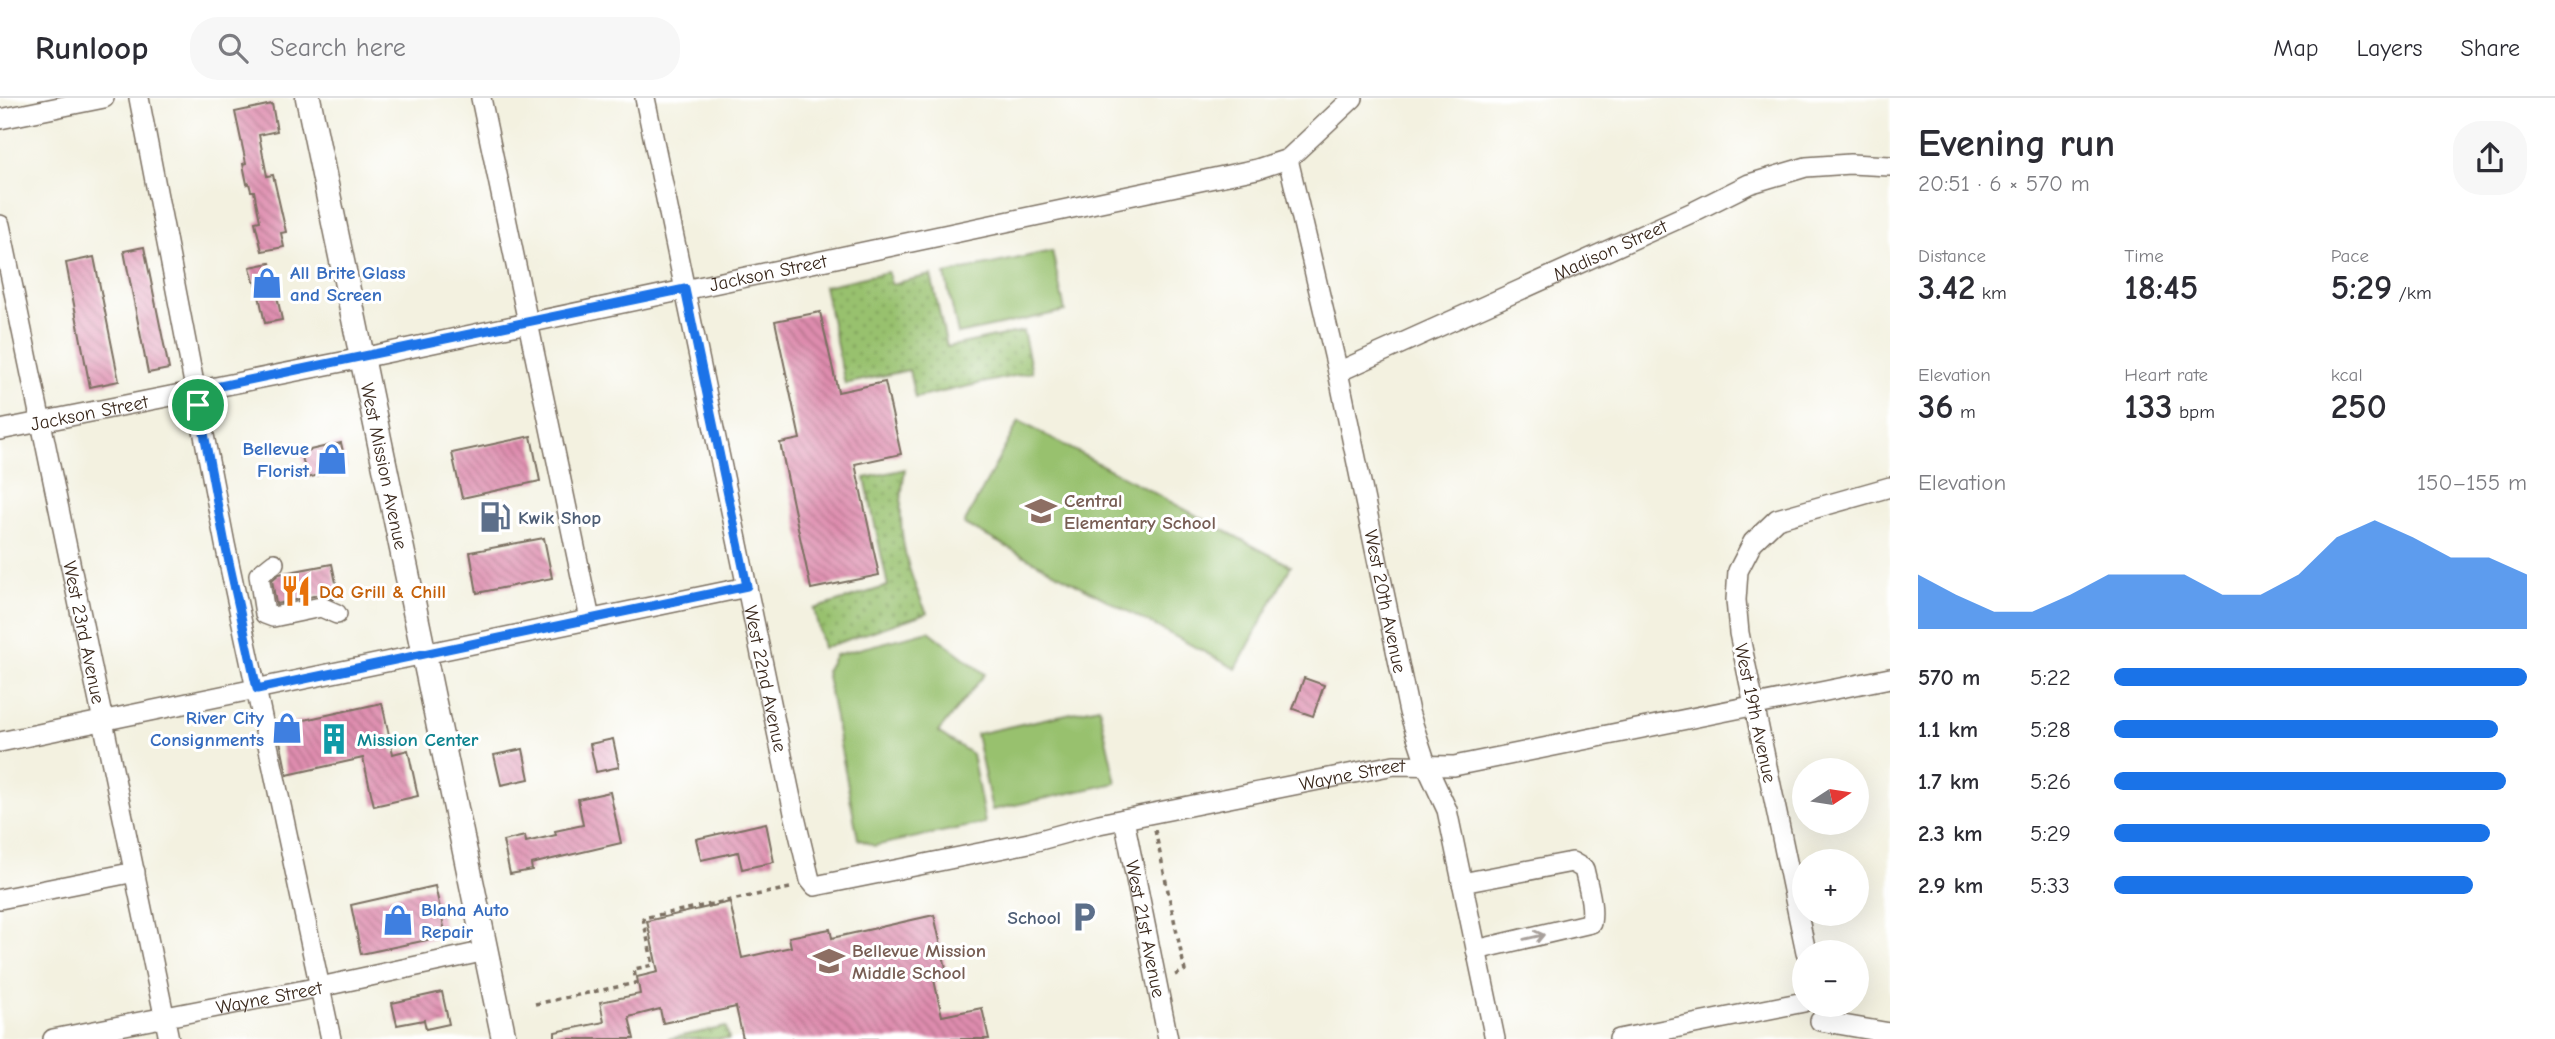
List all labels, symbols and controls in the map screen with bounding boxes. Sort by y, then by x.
search box [190,17,680,80]
text: Runloop [35,29,148,67]
icon: search [214,29,252,67]
text: Search here [270,33,406,63]
text: Map [2273,34,2319,62]
text: Layers [2357,34,2422,62]
text: Share [2460,34,2520,62]
button: share [2453,121,2527,195]
text: Evening run [1918,122,2115,166]
text: 20:51 · 6 × 570 m [1918,170,2090,197]
street label: Madison Street [1550,215,1671,286]
text: Distance [1918,245,1986,267]
text: Time [2124,245,2164,267]
text: Pace [2331,245,2369,267]
street label: Jackson Street [708,250,829,296]
place label: All Brite Glass and Screen [290,262,406,306]
shop icon: All Brite Glass and Screen [250,266,284,300]
text: 3.42 [1918,267,1975,308]
text: 18:45 [2124,267,2198,308]
text: 5:29 [2331,267,2392,308]
text: km [1975,282,2007,304]
text: /km [2392,282,2432,304]
text: Elevation [1918,364,1991,386]
text: Heart rate [2124,364,2208,386]
text: kcal [2331,364,2363,386]
pin [168,375,228,435]
street label: West Mission Avenue [356,381,412,552]
icon: arrive [179,386,217,424]
text: 36 [1918,386,1954,427]
text: 133 [2124,386,2173,427]
text: 250 [2331,386,2387,427]
street label: Jackson Street [29,391,151,436]
text: m [1954,401,1976,423]
text: bpm [2173,401,2215,423]
place label: Bellevue Florist [243,438,310,482]
shop icon: Bellevue Florist [315,442,349,476]
text: Elevation [1918,469,2006,496]
text: 150–155 m [2417,469,2527,496]
place label: Central Elementary School [1064,490,1216,534]
school or university icon: Central Elementary School [1024,494,1058,528]
fuel station icon: Kwik Shop [478,500,512,534]
place label: Kwik Shop [518,507,601,529]
street label: West 20th Avenue [1359,528,1411,675]
street label: West 23rd Avenue [58,559,109,706]
restaurant icon: DQ Grill & Chill [279,574,313,608]
place label: DQ Grill & Chill [319,581,446,603]
street label: West 22nd Avenue [739,603,791,754]
street label: West 19th Avenue [1730,642,1781,785]
text: 570 m [1918,664,1980,691]
text: 5:22 [2030,664,2071,691]
place label: River City Consignments [150,707,264,751]
shop icon: River City Consignments [270,711,304,745]
text: 1.1 km [1918,716,1978,743]
text: 5:28 [2030,716,2071,743]
building icon: Mission Center [317,722,351,756]
place label: Mission Center [357,729,479,751]
street label: Wayne Street [1297,755,1406,796]
north arrow [1792,758,1869,835]
map controls [1792,758,1869,1017]
text: 1.7 km [1918,768,1979,795]
text: 5:26 [2030,768,2071,795]
text: 2.3 km [1918,820,1983,847]
text: 5:29 [2030,820,2071,847]
button: + [1792,849,1869,926]
street label: West 21st Avenue [1121,858,1169,1000]
text: 2.9 km [1918,872,1983,899]
text: 5:33 [2030,872,2070,899]
place label: Blaha Auto Repair [421,899,509,943]
parking icon: School [1067,900,1101,934]
shop icon: Blaha Auto Repair [381,903,415,937]
place label: School [1008,907,1061,929]
one-way arrow [1522,930,1544,943]
place label: Bellevue Mission Middle School [852,940,986,984]
button: − [1792,940,1869,1017]
school or university icon: Bellevue Mission Middle School [812,944,846,978]
street label: Wayne Street [214,977,325,1019]

